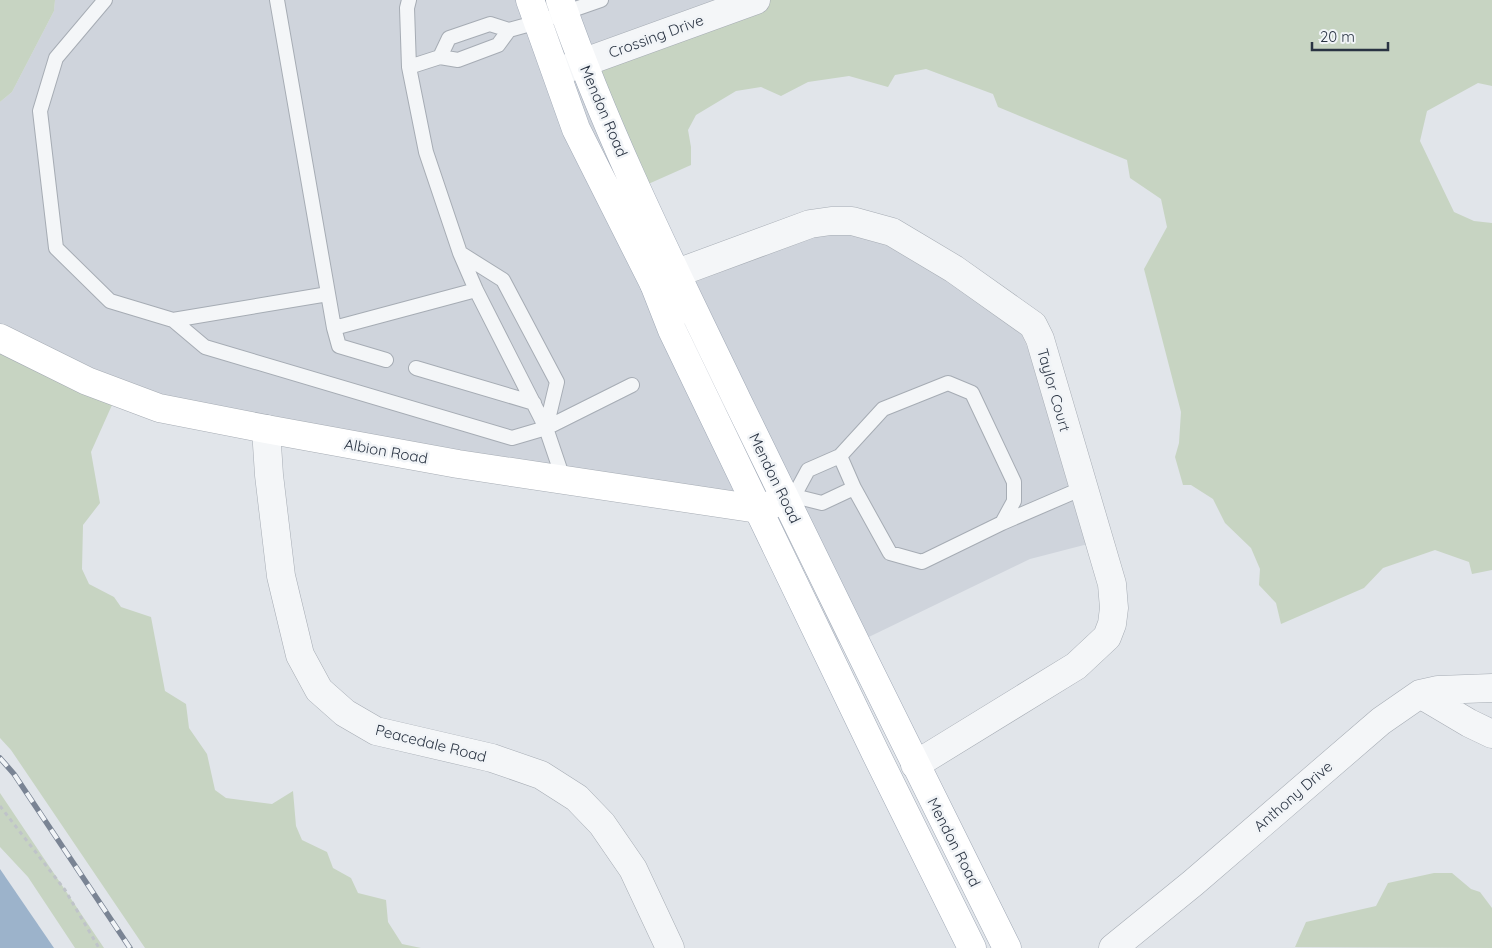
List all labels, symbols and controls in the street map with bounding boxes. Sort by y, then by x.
street label: Crossing Drive [606,10,706,62]
scale bar [1312,20,1388,52]
text: 20 m [1320,27,1355,46]
street label: Mendon Road [576,62,632,160]
street label: Taylor Court [1033,346,1075,434]
street label: Mendon Road [745,430,805,526]
street label: Albion Road [343,434,429,468]
street label: Peacedale Road [373,720,489,766]
street label: Anthony Drive [1250,757,1336,835]
street label: Mendon Road [923,794,985,890]

